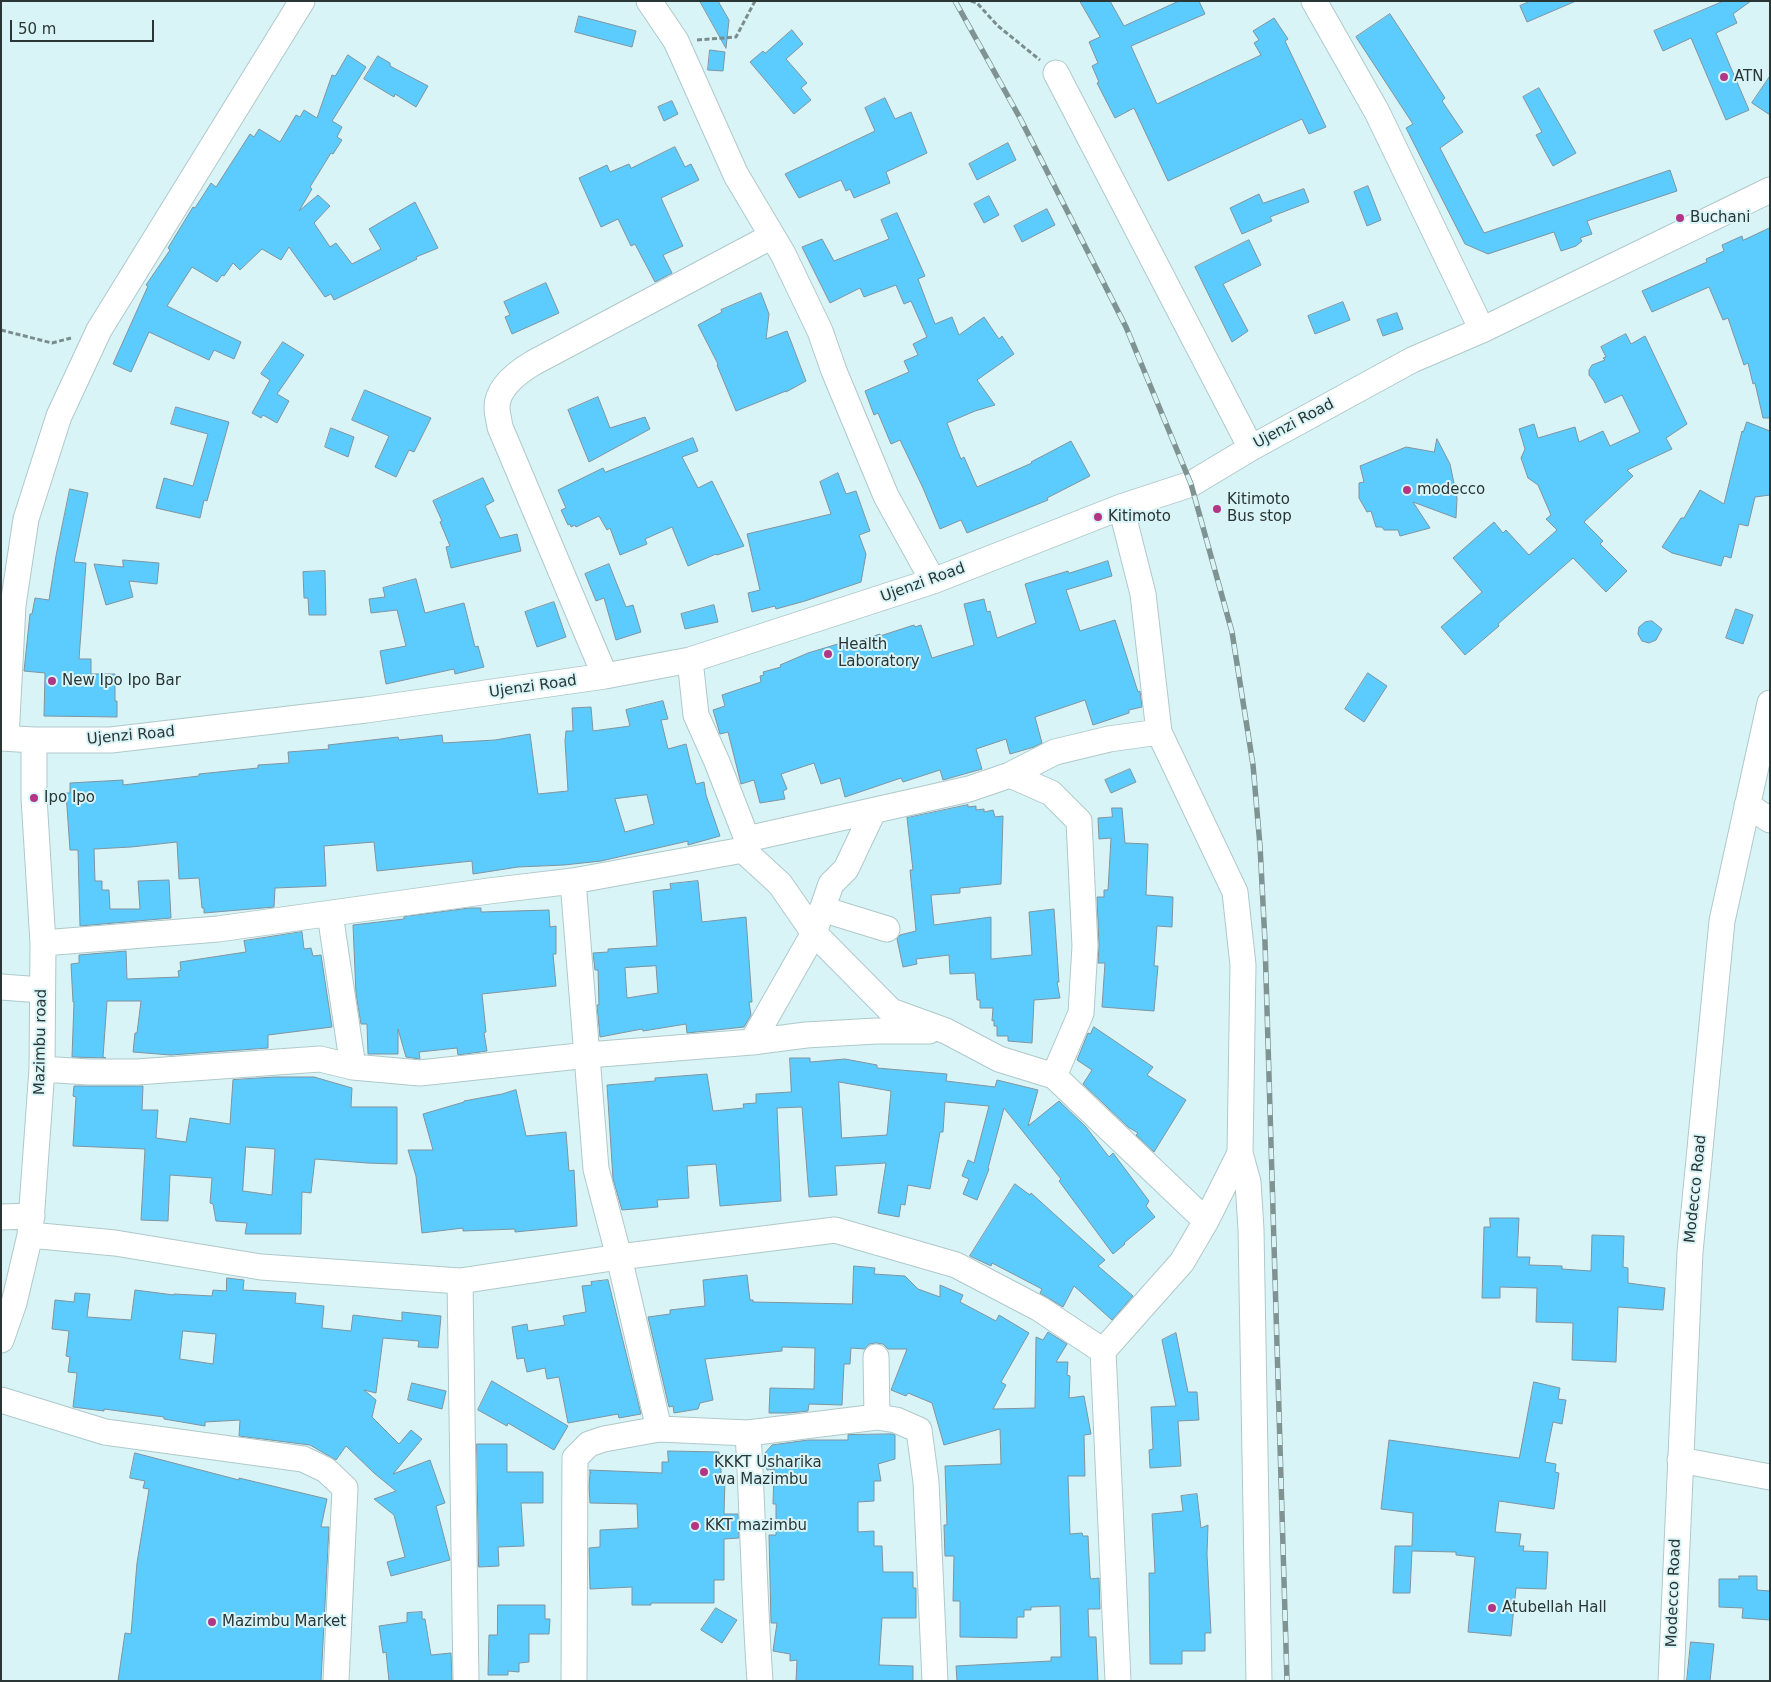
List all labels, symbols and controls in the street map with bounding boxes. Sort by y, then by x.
scale bar [12,10,156,42]
text: 50 m [18,20,56,38]
place label: ATN [1734,68,1763,86]
marker: ATN [1718,71,1730,83]
place label: Buchani [1690,209,1750,227]
marker: Buchani [1674,212,1686,224]
street label: Ujenzi Road [1251,395,1337,453]
place label: modecco [1417,481,1485,499]
marker: modecco [1401,484,1413,496]
place label: Kitimoto Bus stop [1227,491,1292,526]
marker: Kitimoto Bus stop [1211,503,1223,515]
place label: Kitimoto [1108,508,1171,526]
marker: Kitimoto [1092,511,1104,523]
street label: Ujenzi Road [878,559,968,607]
place label: Health Laboratory [838,636,920,671]
marker: Health Laboratory [822,648,834,660]
place label: New Ipo Ipo Bar [62,672,181,690]
street label: Ujenzi Road [488,672,578,702]
marker: New Ipo Ipo Bar [46,675,58,687]
street label: Ujenzi Road [86,723,176,749]
place label: Ipo Ipo [44,789,95,807]
marker: Ipo Ipo [28,792,40,804]
street label: Mazimbu road [31,989,51,1095]
street label: Modecco Road [1681,1134,1711,1244]
place label: KKKT Usharika wa Mazimbu [714,1454,822,1489]
marker: KKKT Usharika wa Mazimbu [698,1466,710,1478]
place label: KKT mazimbu [705,1517,807,1535]
marker: KKT mazimbu [689,1520,701,1532]
street label: Modecco Road [1663,1538,1685,1648]
place label: Atubellah Hall [1502,1599,1607,1617]
marker: Atubellah Hall [1486,1602,1498,1614]
place label: Mazimbu Market [222,1613,346,1631]
marker: Mazimbu Market [206,1616,218,1628]

